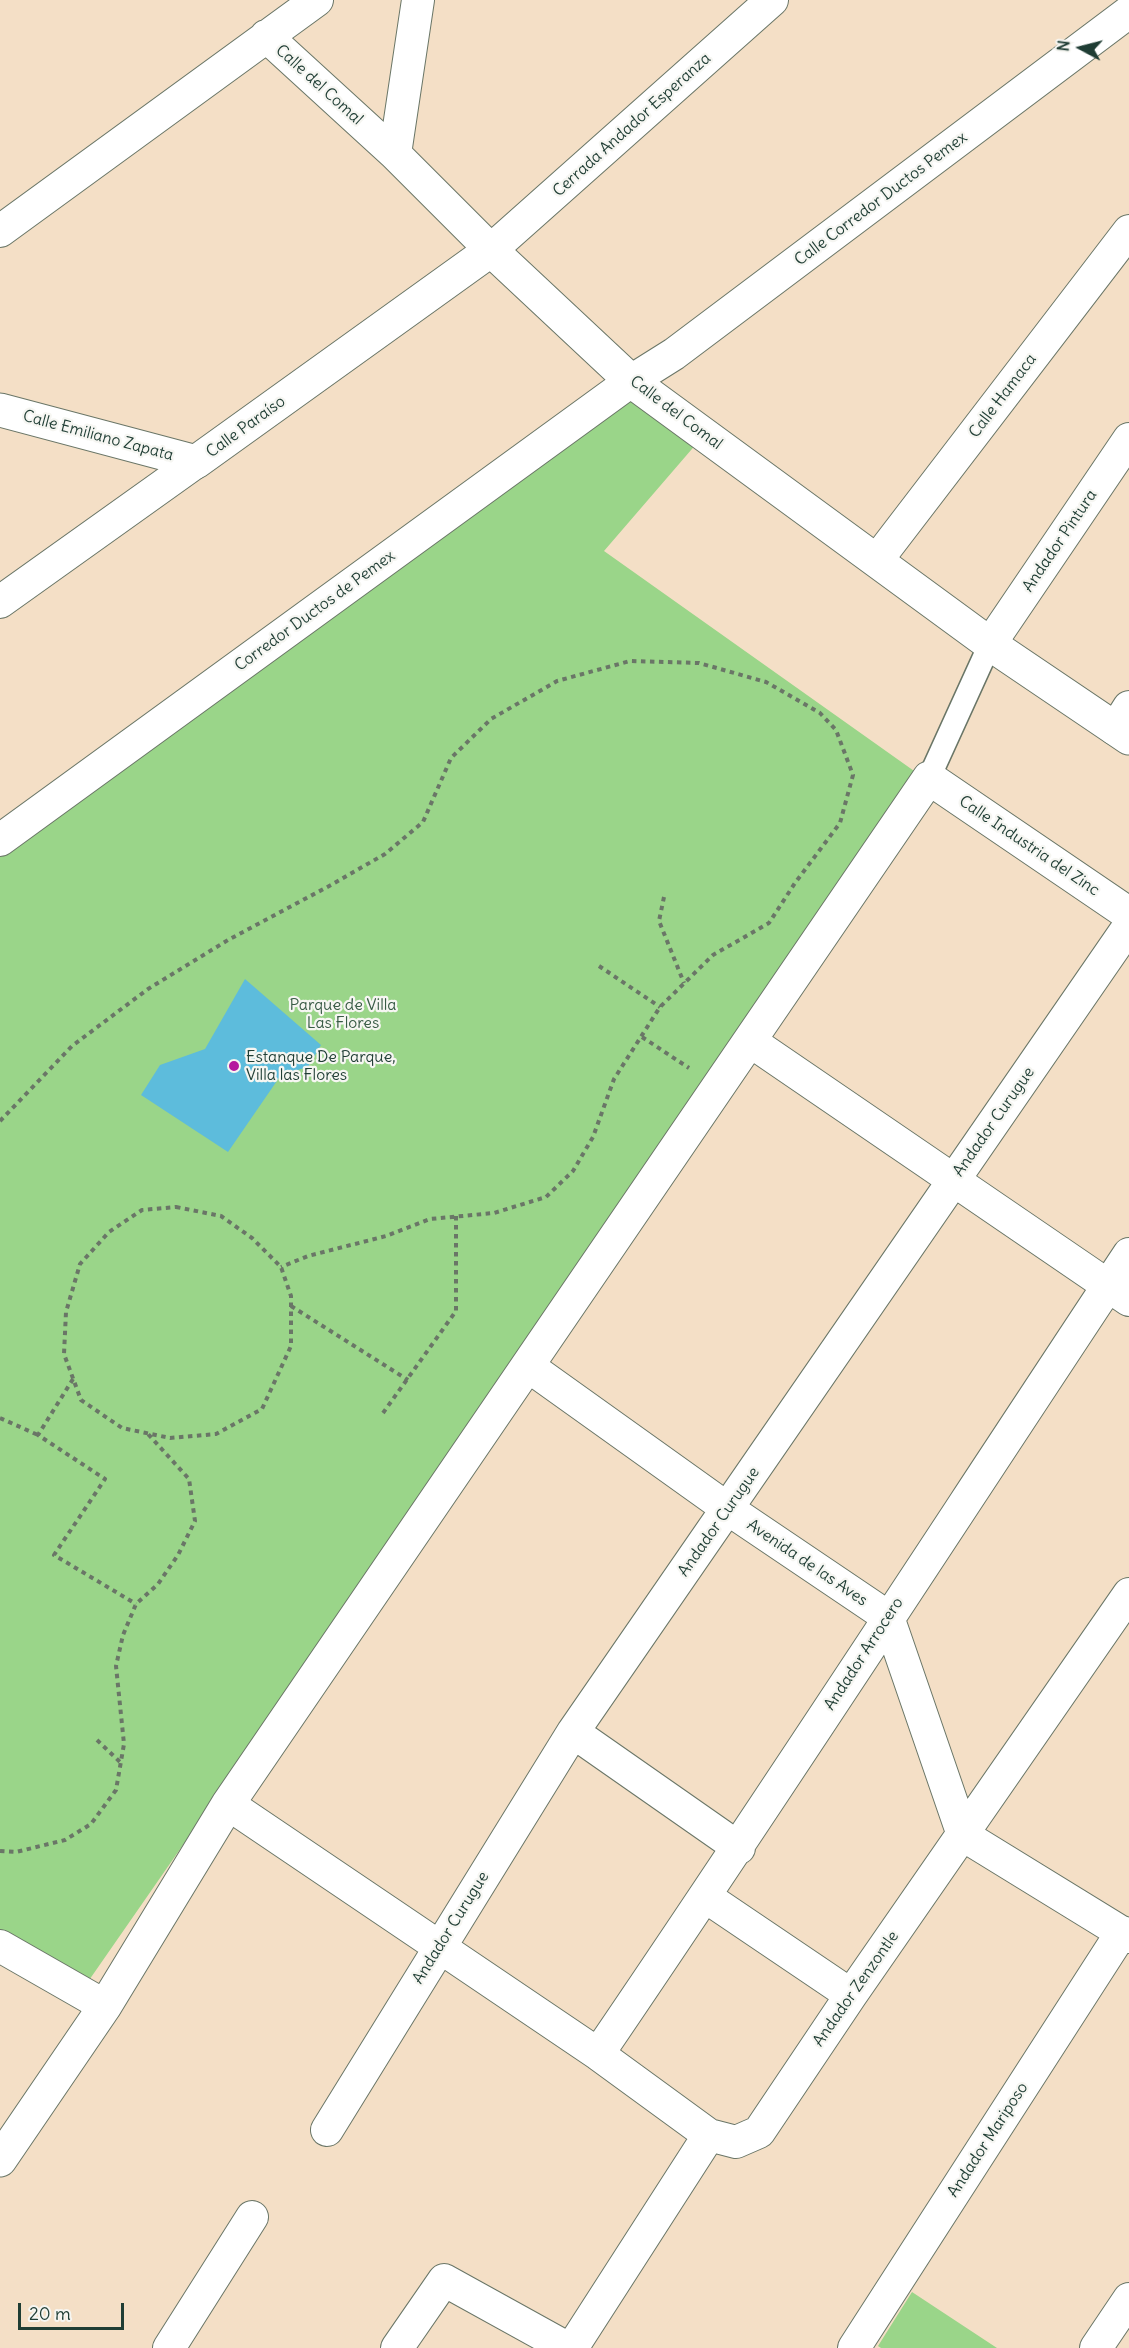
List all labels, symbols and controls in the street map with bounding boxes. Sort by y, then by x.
north arrow [1051,18,1111,78]
text: N [1053,39,1074,53]
street label: Calle del Comal [271,41,367,129]
street label: Cerrada Andador Esperanza [549,49,715,201]
street label: Calle Corredor Ductos Pemex [791,128,971,270]
street label: Calle Hamaca [965,350,1041,442]
street label: Calle del Comal [626,372,726,454]
street label: Calle Paraíso [203,392,289,462]
street label: Calle Emiliano Zapata [21,407,175,465]
street label: Andador Pintura [1019,486,1101,596]
street label: Corredor Ductos de Pemex [231,546,399,676]
street label: Calle Industria del Zinc [955,792,1103,900]
park label: Parque de Villa Las Flores [290,995,396,1033]
place label: Estanque De Parque, Villa las Flores [246,1047,396,1085]
marker: Estanque De Parque, Villa las Flores [227,1059,241,1073]
street label: Andador Curugue [949,1064,1039,1180]
street label: Andador Curugue [674,1464,764,1580]
street label: Avenida de las Aves [743,1516,871,1610]
street label: Andador Arrocero [820,1594,908,1714]
street label: Andador Curugue [409,1868,493,1988]
street label: Andador Zenzontle [809,1928,903,2050]
street label: Andador Mariposo [944,2079,1032,2201]
scale bar [21,2291,128,2329]
text: 20 m [29,2302,71,2325]

